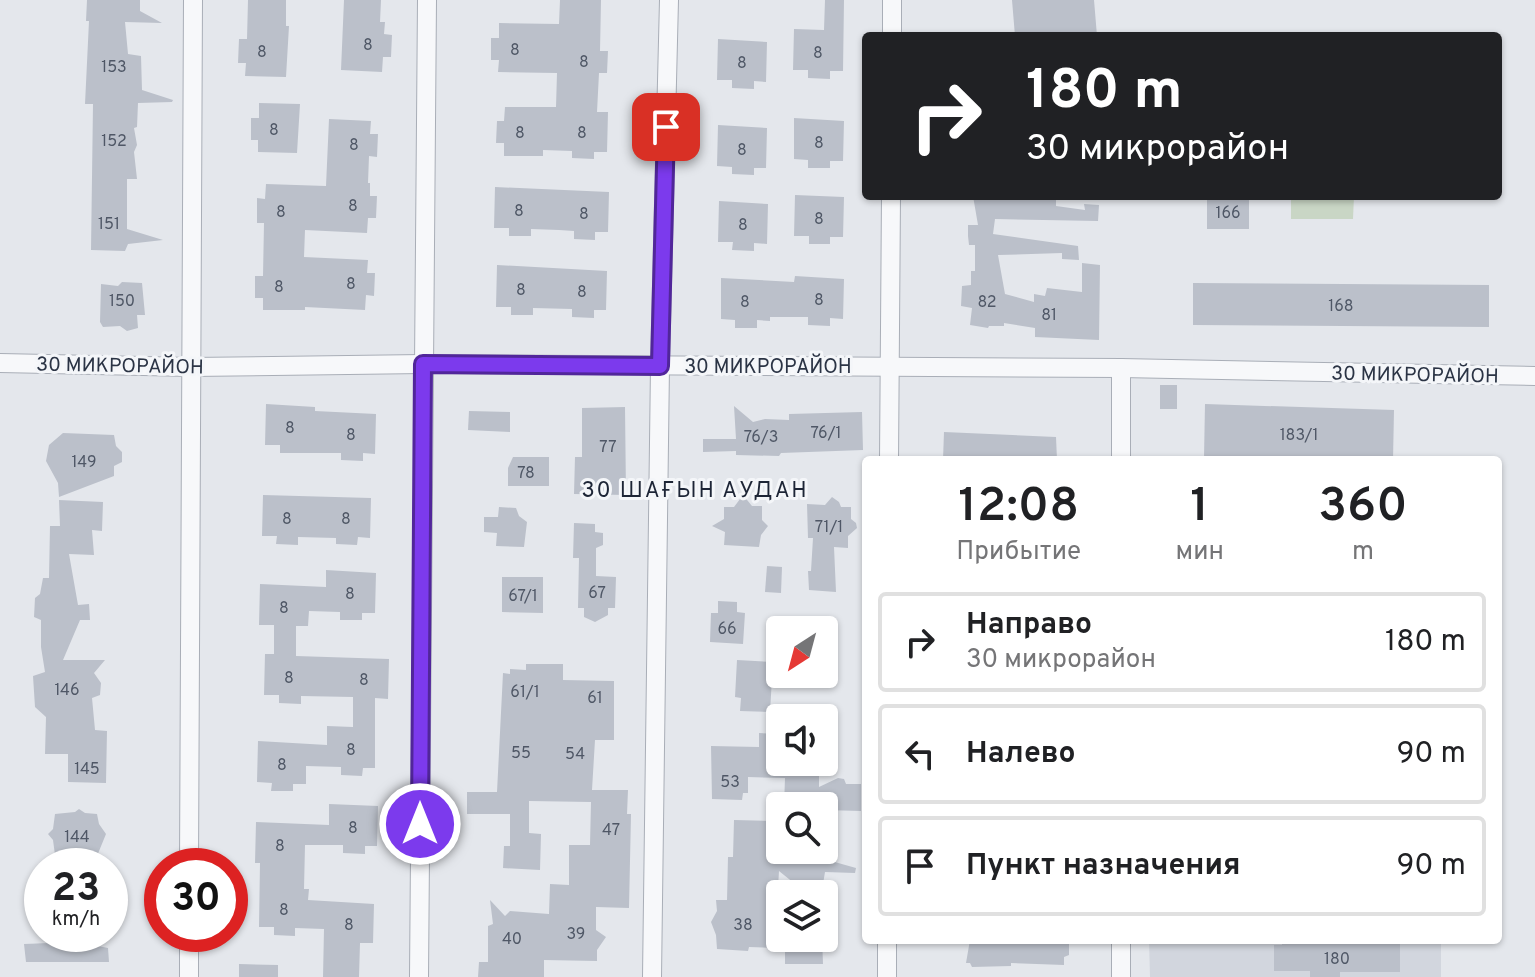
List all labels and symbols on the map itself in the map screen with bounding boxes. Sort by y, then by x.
house number: 8 [363,36,373,56]
house number: 8 [510,41,520,61]
house number: 8 [257,43,267,63]
house number: 8 [813,44,823,64]
house number: 8 [579,53,589,73]
house number: 8 [737,54,747,74]
house number: 153 [101,58,127,78]
pin [632,93,700,161]
house number: 8 [269,121,279,141]
house number: 8 [515,124,525,144]
house number: 8 [577,124,587,144]
house number: 152 [101,132,127,152]
house number: 8 [814,134,824,154]
house number: 8 [349,136,359,156]
house number: 8 [737,141,747,161]
house number: 8 [348,197,358,217]
house number: 8 [514,202,524,222]
house number: 8 [276,203,286,223]
house number: 166 [1215,204,1241,224]
house number: 8 [579,205,589,225]
house number: 8 [814,210,824,230]
house number: 151 [98,215,120,235]
house number: 8 [738,216,748,236]
house number: 8 [346,275,356,295]
house number: 8 [274,278,284,298]
house number: 8 [516,281,526,301]
house number: 8 [577,283,587,303]
house number: 8 [814,291,824,311]
house number: 150 [109,292,135,312]
house number: 8 [740,293,750,313]
house number: 82 [977,293,997,313]
house number: 168 [1328,297,1354,317]
house number: 81 [1041,306,1057,326]
street label: 30 МИКРОРАЙОН [36,351,204,381]
street label: 30 МИКРОРАЙОН [684,353,852,381]
street label: 30 МИКРОРАЙОН [1331,360,1499,390]
house number: 8 [285,419,295,439]
house number: 76/1 [811,424,841,444]
house number: 8 [346,426,356,446]
house number: 183/1 [1280,426,1318,446]
house number: 76/3 [744,428,778,448]
house number: 77 [599,438,617,458]
house number: 149 [72,453,96,473]
house number: 78 [517,464,535,484]
district label: 30 ШАҒЫН АУДАН [581,478,809,505]
house number: 8 [282,510,292,530]
house number: 8 [341,510,351,530]
house number: 71/1 [815,518,843,538]
house number: 67 [588,584,606,604]
house number: 8 [345,585,355,605]
house number: 67/1 [508,587,538,607]
house number: 8 [279,599,289,619]
north arrow [766,616,838,688]
house number: 66 [717,620,737,640]
house number: 8 [284,669,294,689]
house number: 8 [359,671,369,691]
house number: 146 [54,681,80,701]
house number: 61/1 [510,683,540,703]
house number: 61 [587,689,603,709]
house number: 8 [346,741,356,761]
house number: 55 [511,744,531,764]
house number: 54 [565,745,585,765]
house number: 8 [277,756,287,776]
house number: 145 [74,760,100,780]
house number: 53 [720,773,740,793]
position arrow [378,782,462,866]
house number: 8 [348,819,358,839]
house number: 47 [602,821,620,841]
house number: 144 [64,828,90,848]
house number: 8 [275,837,285,857]
speed limit sign: 30 [144,848,248,952]
house number: 8 [279,901,289,921]
house number: 8 [344,916,354,936]
house number: 38 [733,916,753,936]
house number: 39 [567,925,585,945]
house number: 40 [502,930,522,950]
house number: 180 [1324,950,1350,970]

